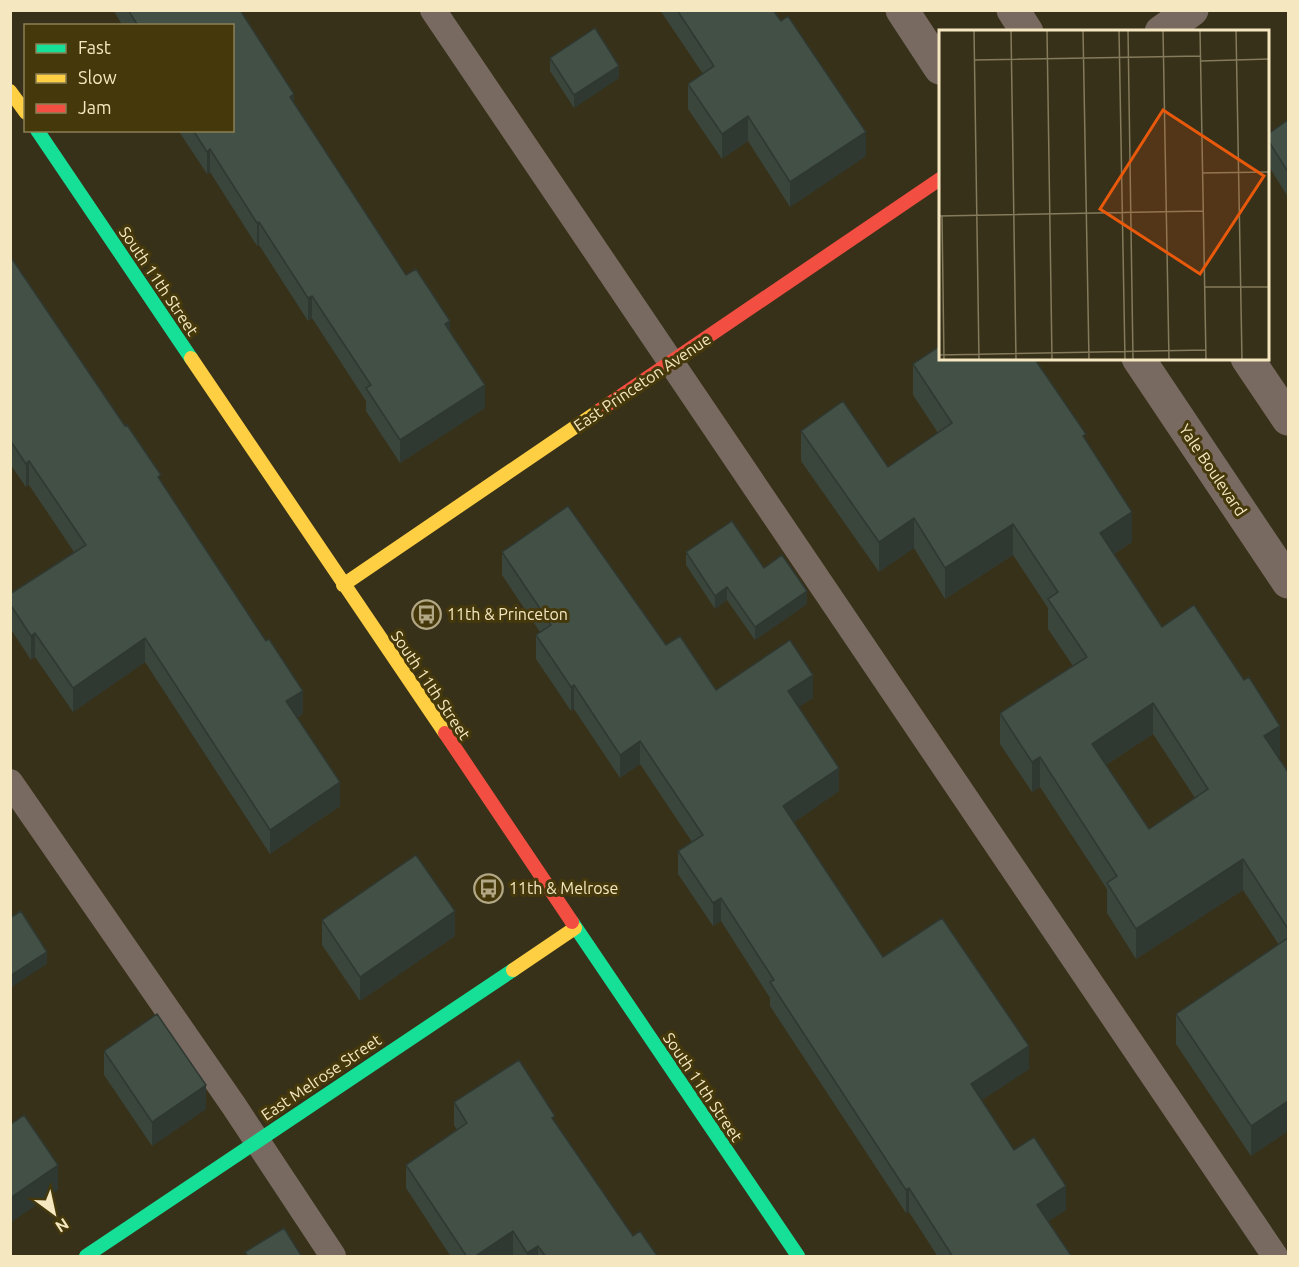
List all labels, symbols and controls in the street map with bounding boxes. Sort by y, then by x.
legend [24,24,234,132]
inset map [939,30,1269,360]
text: Fast [78,37,111,57]
text: Slow [78,67,117,87]
text: Jam [78,97,112,117]
street label: South 11th Street [116,223,203,340]
street label: East Princeton Avenue [570,329,714,435]
street label: Yale Boulevard [1176,421,1250,519]
bus stop icon: 11th & Princeton [410,598,442,630]
place label: 11th & Princeton [447,605,568,623]
street label: South 11th Street [388,627,475,744]
bus stop icon: 11th & Melrose [472,872,504,904]
place label: 11th & Melrose [509,879,618,897]
street label: South 11th Street [660,1029,747,1146]
street label: East Melrose Street [258,1030,385,1124]
north arrow [24,1183,84,1243]
text: N [52,1215,72,1236]

